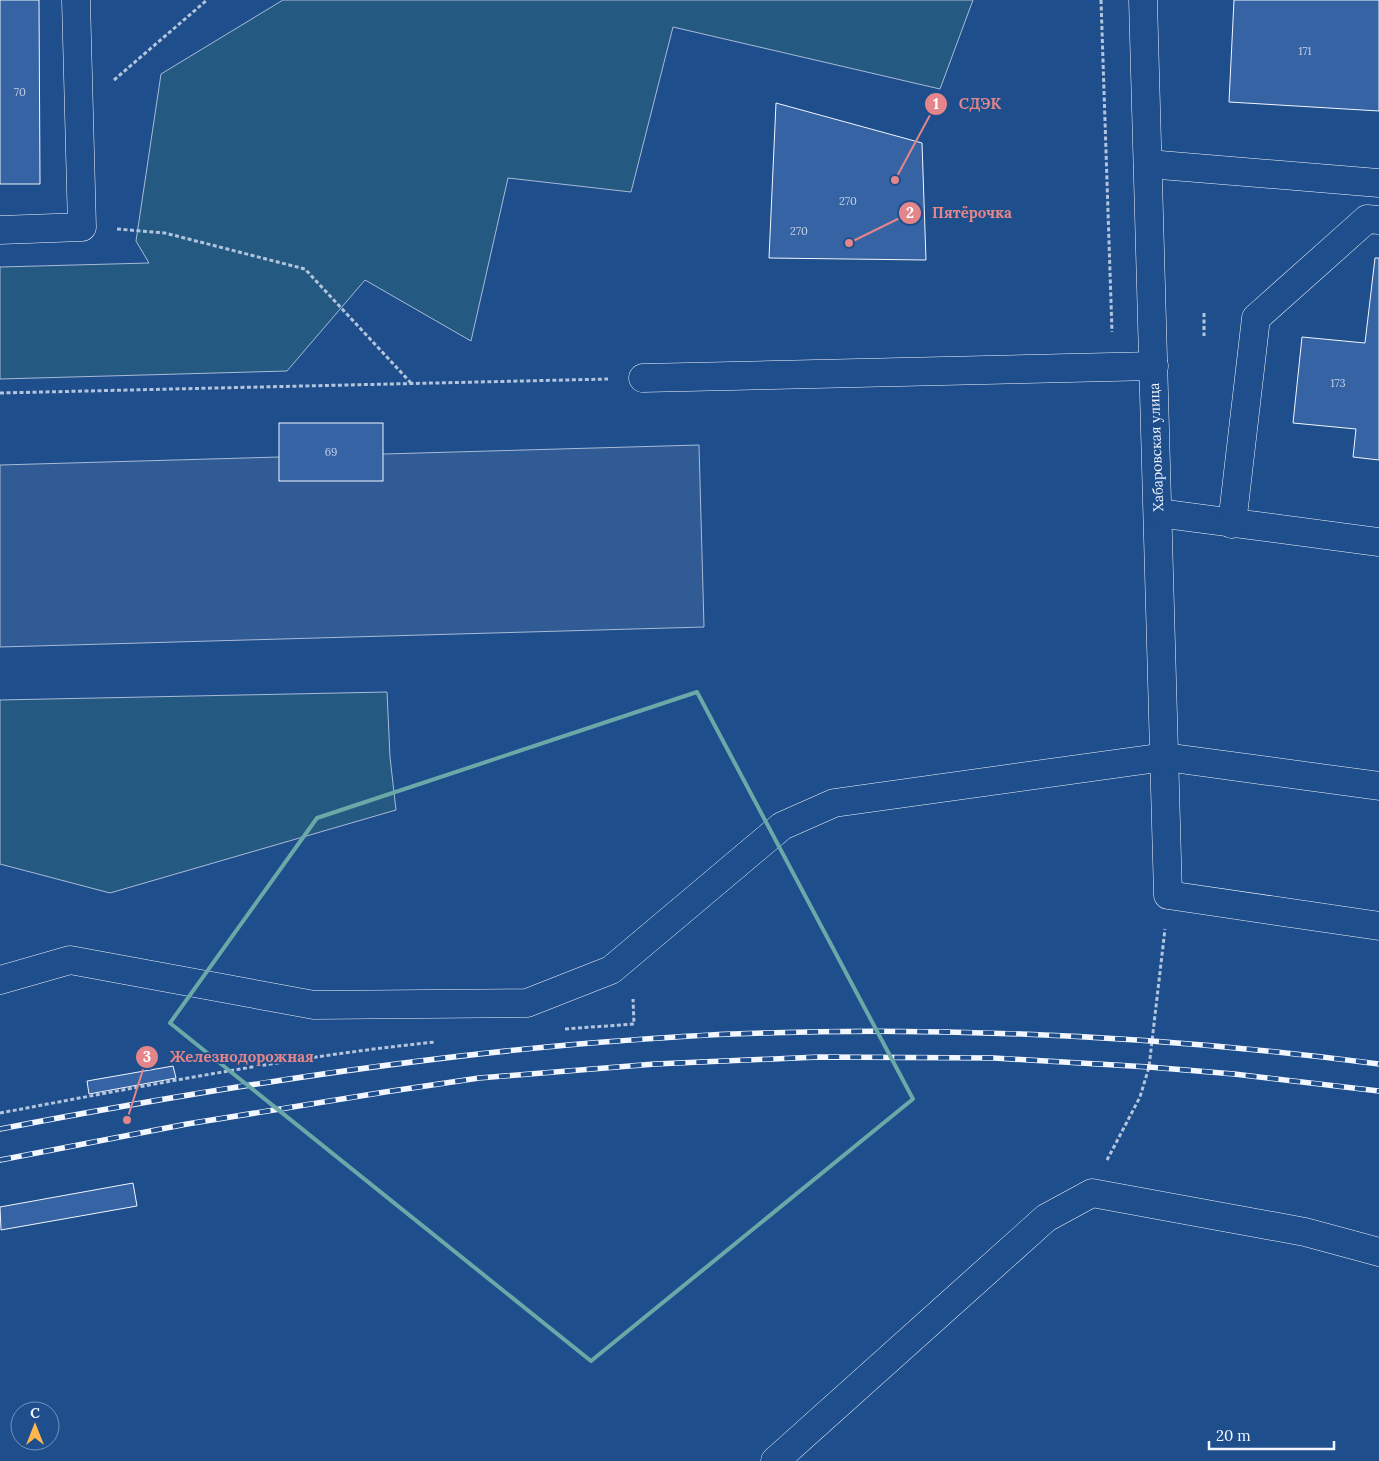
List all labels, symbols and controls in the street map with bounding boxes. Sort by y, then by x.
house number: 171 [1298,44,1312,58]
house number: 70 [14,85,26,99]
callout: СДЭК [923,89,1011,119]
text: 1 [933,94,939,113]
text: СДЭК [959,94,1001,113]
house number: 270 [839,194,857,208]
callout: Пятёрочка [897,198,1022,228]
text: 2 [906,203,914,222]
text: Пятёрочка [932,203,1012,222]
house number: 270 [790,224,808,238]
house number: 173 [1330,376,1346,390]
street label: Хабаровская улица [1145,382,1167,512]
house number: 69 [325,445,337,459]
callout: Железнодорожная [135,1042,324,1072]
text: 3 [143,1047,151,1066]
text: Железнодорожная [170,1047,314,1066]
north arrow [10,1401,60,1451]
text: С [30,1404,40,1422]
scale bar [1209,1418,1334,1450]
text: 20 m [1216,1426,1251,1445]

